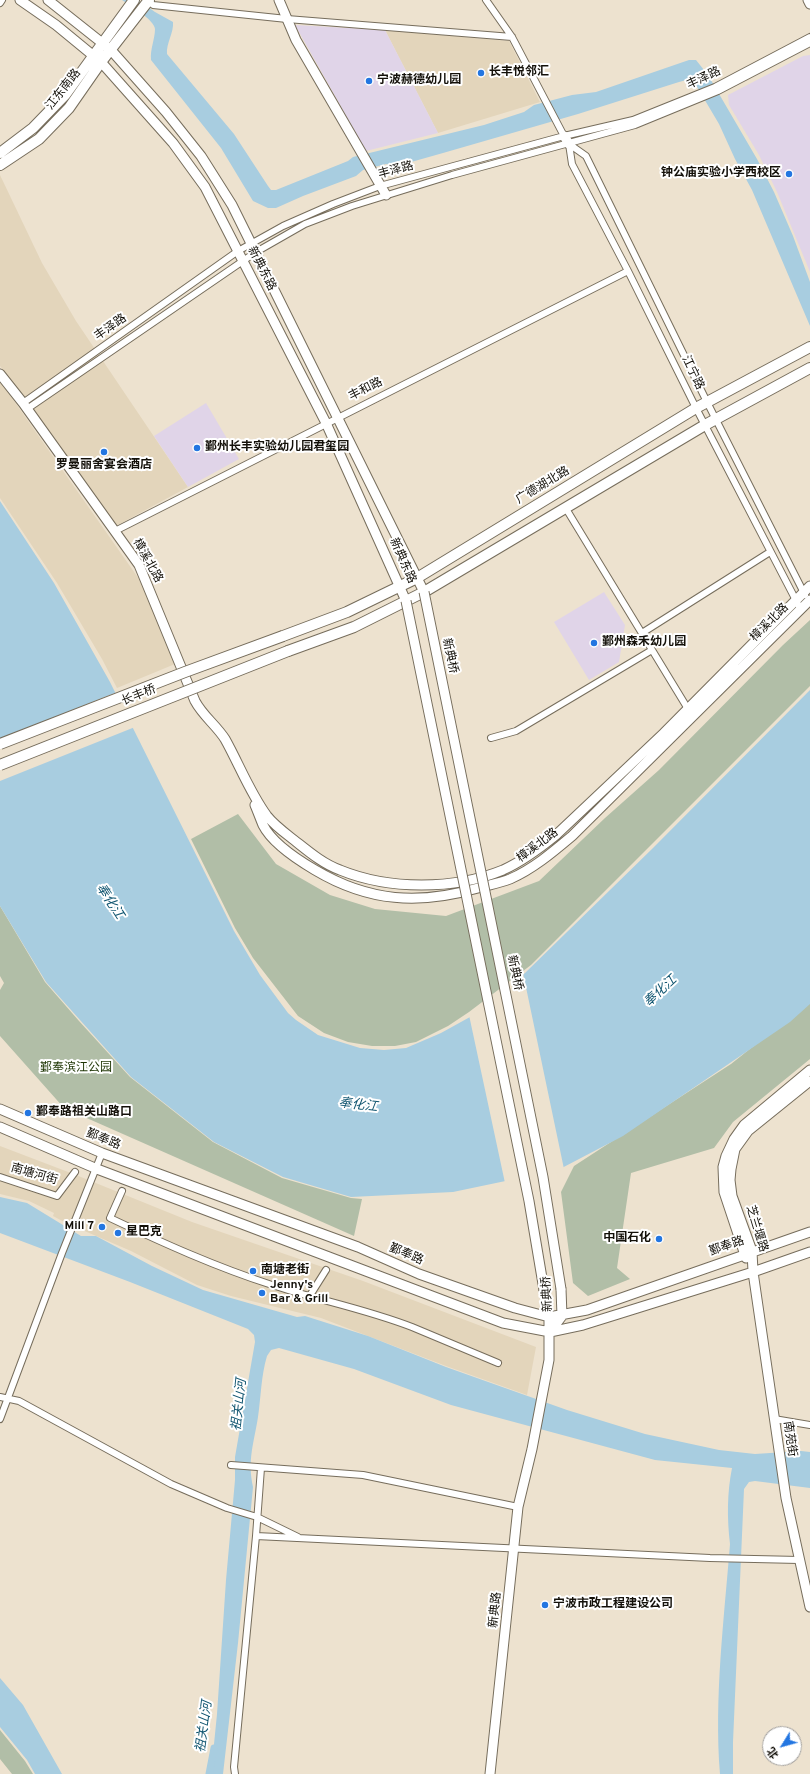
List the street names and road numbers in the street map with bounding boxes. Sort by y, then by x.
street label: 丰泽路 [685,65,723,93]
street label: 江东南路 [44,67,84,113]
street label: 丰泽路 [377,159,415,183]
street label: 新典东路 [244,244,278,294]
street label: 丰泽路 [92,312,130,344]
street label: 江宁路 [678,354,706,392]
street label: 丰和路 [347,375,385,405]
street label: 广德湖北路 [514,464,572,508]
street label: 新典东路 [386,536,418,586]
street label: 樟溪北路 [129,537,165,585]
street label: 樟溪北路 [748,601,792,645]
street label: 新典桥 [438,637,460,675]
street label: 长丰桥 [120,683,158,709]
street label: 樟溪北路 [514,826,562,866]
street label: 新典桥 [503,954,525,992]
street label: 鄞奉路 [84,1127,122,1153]
street label: 南塘河街 [9,1161,59,1189]
street label: 芝兰堰路 [742,1204,770,1254]
street label: 鄞奉路 [708,1234,746,1260]
street label: 鄞奉路 [387,1241,425,1269]
street label: 新典桥 [540,1276,556,1312]
street label: 南苑街 [779,1420,799,1458]
street label: 新典路 [487,1591,505,1629]

